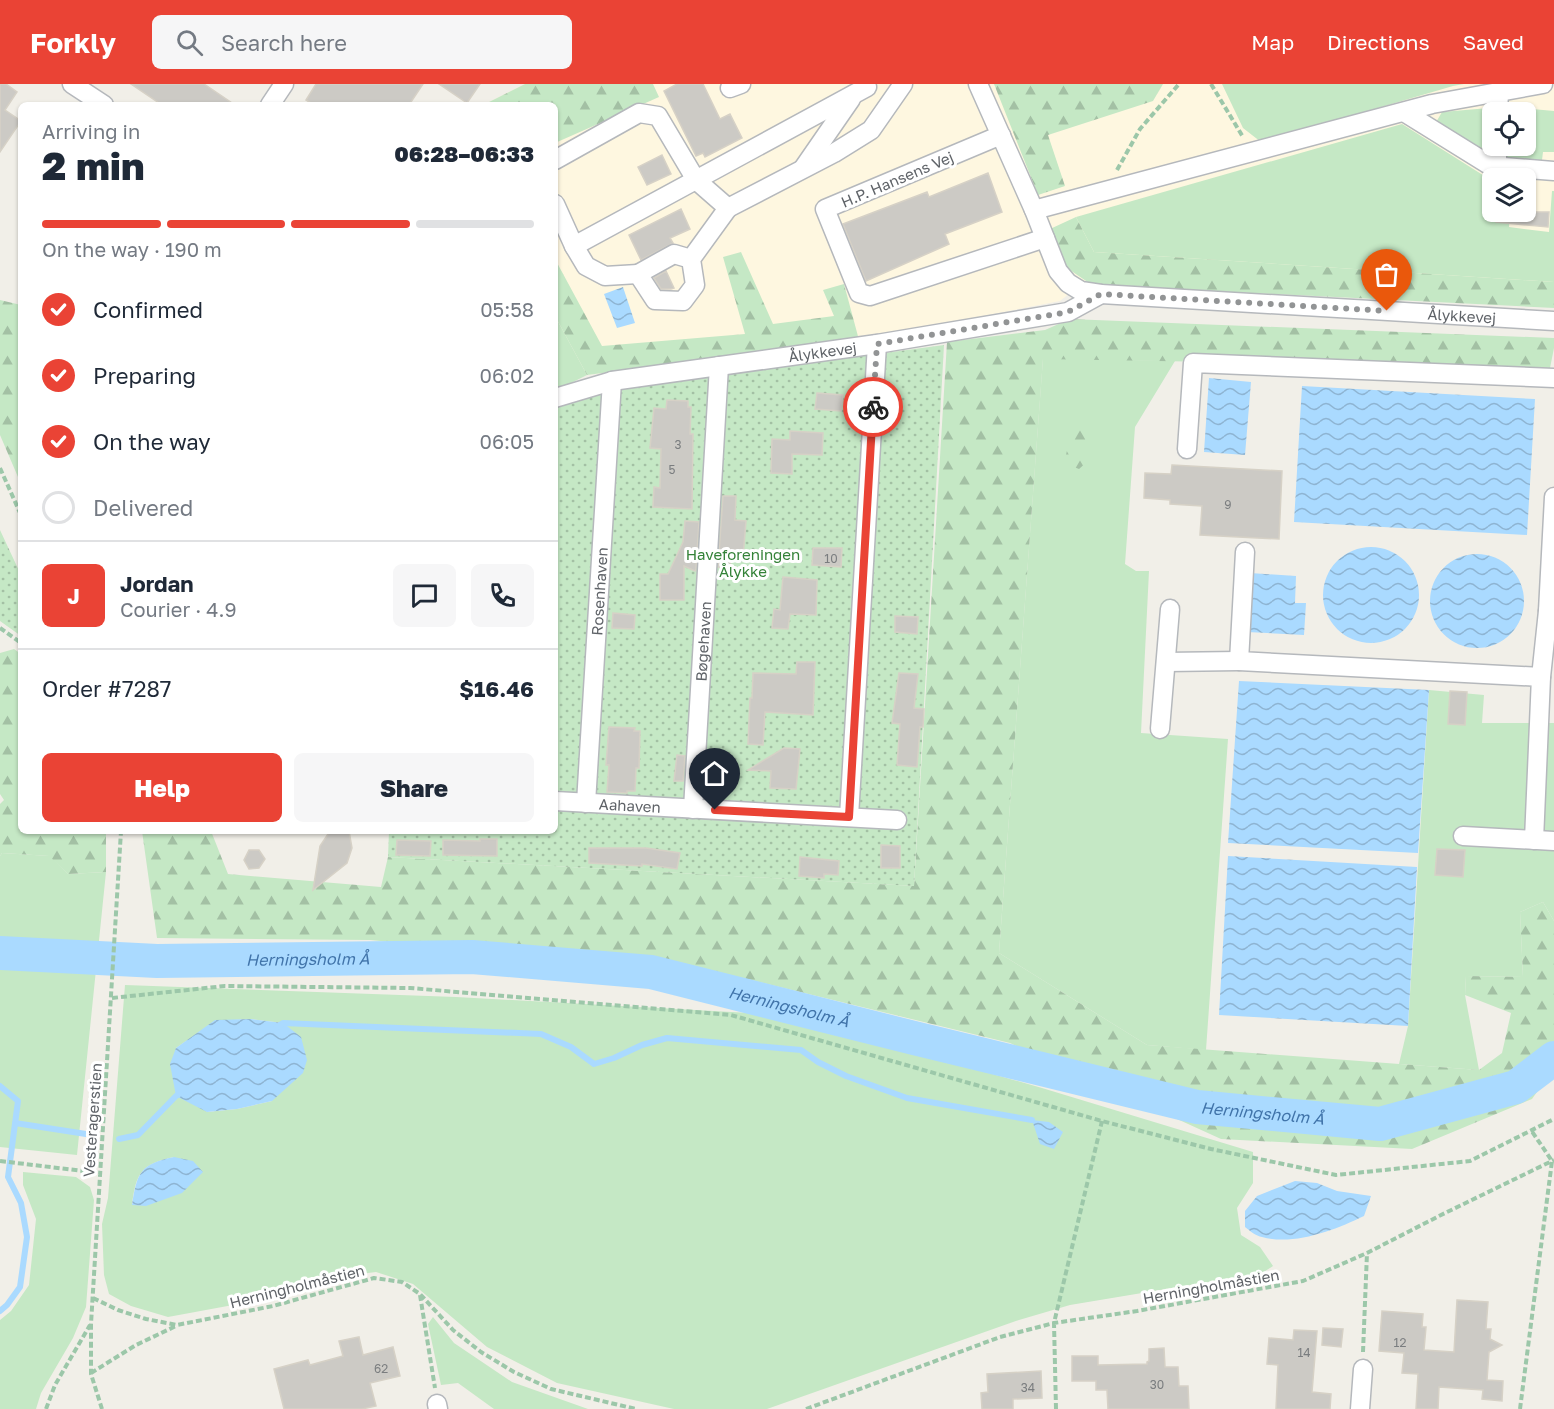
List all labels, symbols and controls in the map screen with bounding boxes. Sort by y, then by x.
search box [152,15,572,69]
text: Forkly [30,26,116,59]
icon: search [173,26,206,59]
text: Search here [221,29,347,56]
text: Map [1251,29,1294,55]
text: Directions [1327,29,1430,55]
text: Saved [1463,29,1524,55]
map controls [1482,102,1536,222]
button: locate [1482,102,1536,156]
text: Arriving in [42,119,140,143]
text: 06:28–06:33 [394,140,534,167]
text: 2 min [42,142,145,189]
street label: H.P. Hansens Vej [838,147,956,211]
button: layers [1482,168,1536,222]
text: On the way · 190 m [42,237,222,261]
pin [1361,249,1412,311]
icon: bag [1370,258,1403,291]
icon: check [42,293,75,326]
text: Confirmed [93,296,203,323]
text: 05:58 [480,297,534,321]
street label: Ålykkevej [1427,304,1497,327]
street label: Ålykkevej [787,338,858,365]
icon: check [42,359,75,392]
text: Preparing [93,362,196,389]
text: 06:02 [480,363,534,387]
courier [843,377,903,437]
icon: bike [857,391,890,424]
icon: check [42,425,75,458]
text: On the way [93,428,211,455]
text: 06:05 [480,429,534,453]
house number: 3 [674,437,682,452]
house number: 5 [669,462,676,477]
text: Delivered [93,494,193,521]
house number: 9 [1224,497,1232,512]
park label: Haveforeningen Ålykke [686,545,800,580]
street label: Rosenhaven [587,547,611,636]
house number: 10 [824,551,838,566]
button: chat [393,564,456,627]
button: phone [471,564,534,627]
text: Jordan [120,570,194,597]
text: J [67,582,80,609]
text: Courier · 4.9 [120,597,237,621]
street label: Bøgehaven [692,601,714,682]
text: Order #7287 [42,675,171,702]
text: $16.46 [459,675,534,702]
pin [689,748,740,810]
button: Help [42,753,282,822]
button: Share [294,753,534,822]
icon: home [698,757,731,790]
street label: Aahaven [598,794,661,816]
water label: Herningsholm Å [246,948,370,970]
water label: Herningsholm Å [727,982,851,1031]
street label: Vesteragerstien [79,1062,105,1178]
water label: Herningsholm Å [1200,1097,1325,1129]
street label: Herningholmåstien [228,1261,366,1311]
street label: Herningholmåstien [1141,1265,1281,1307]
house number: 12 [1394,1335,1406,1350]
house number: 14 [1297,1345,1311,1360]
house number: 62 [374,1361,388,1376]
house number: 30 [1150,1377,1164,1392]
house number: 34 [1021,1380,1035,1395]

